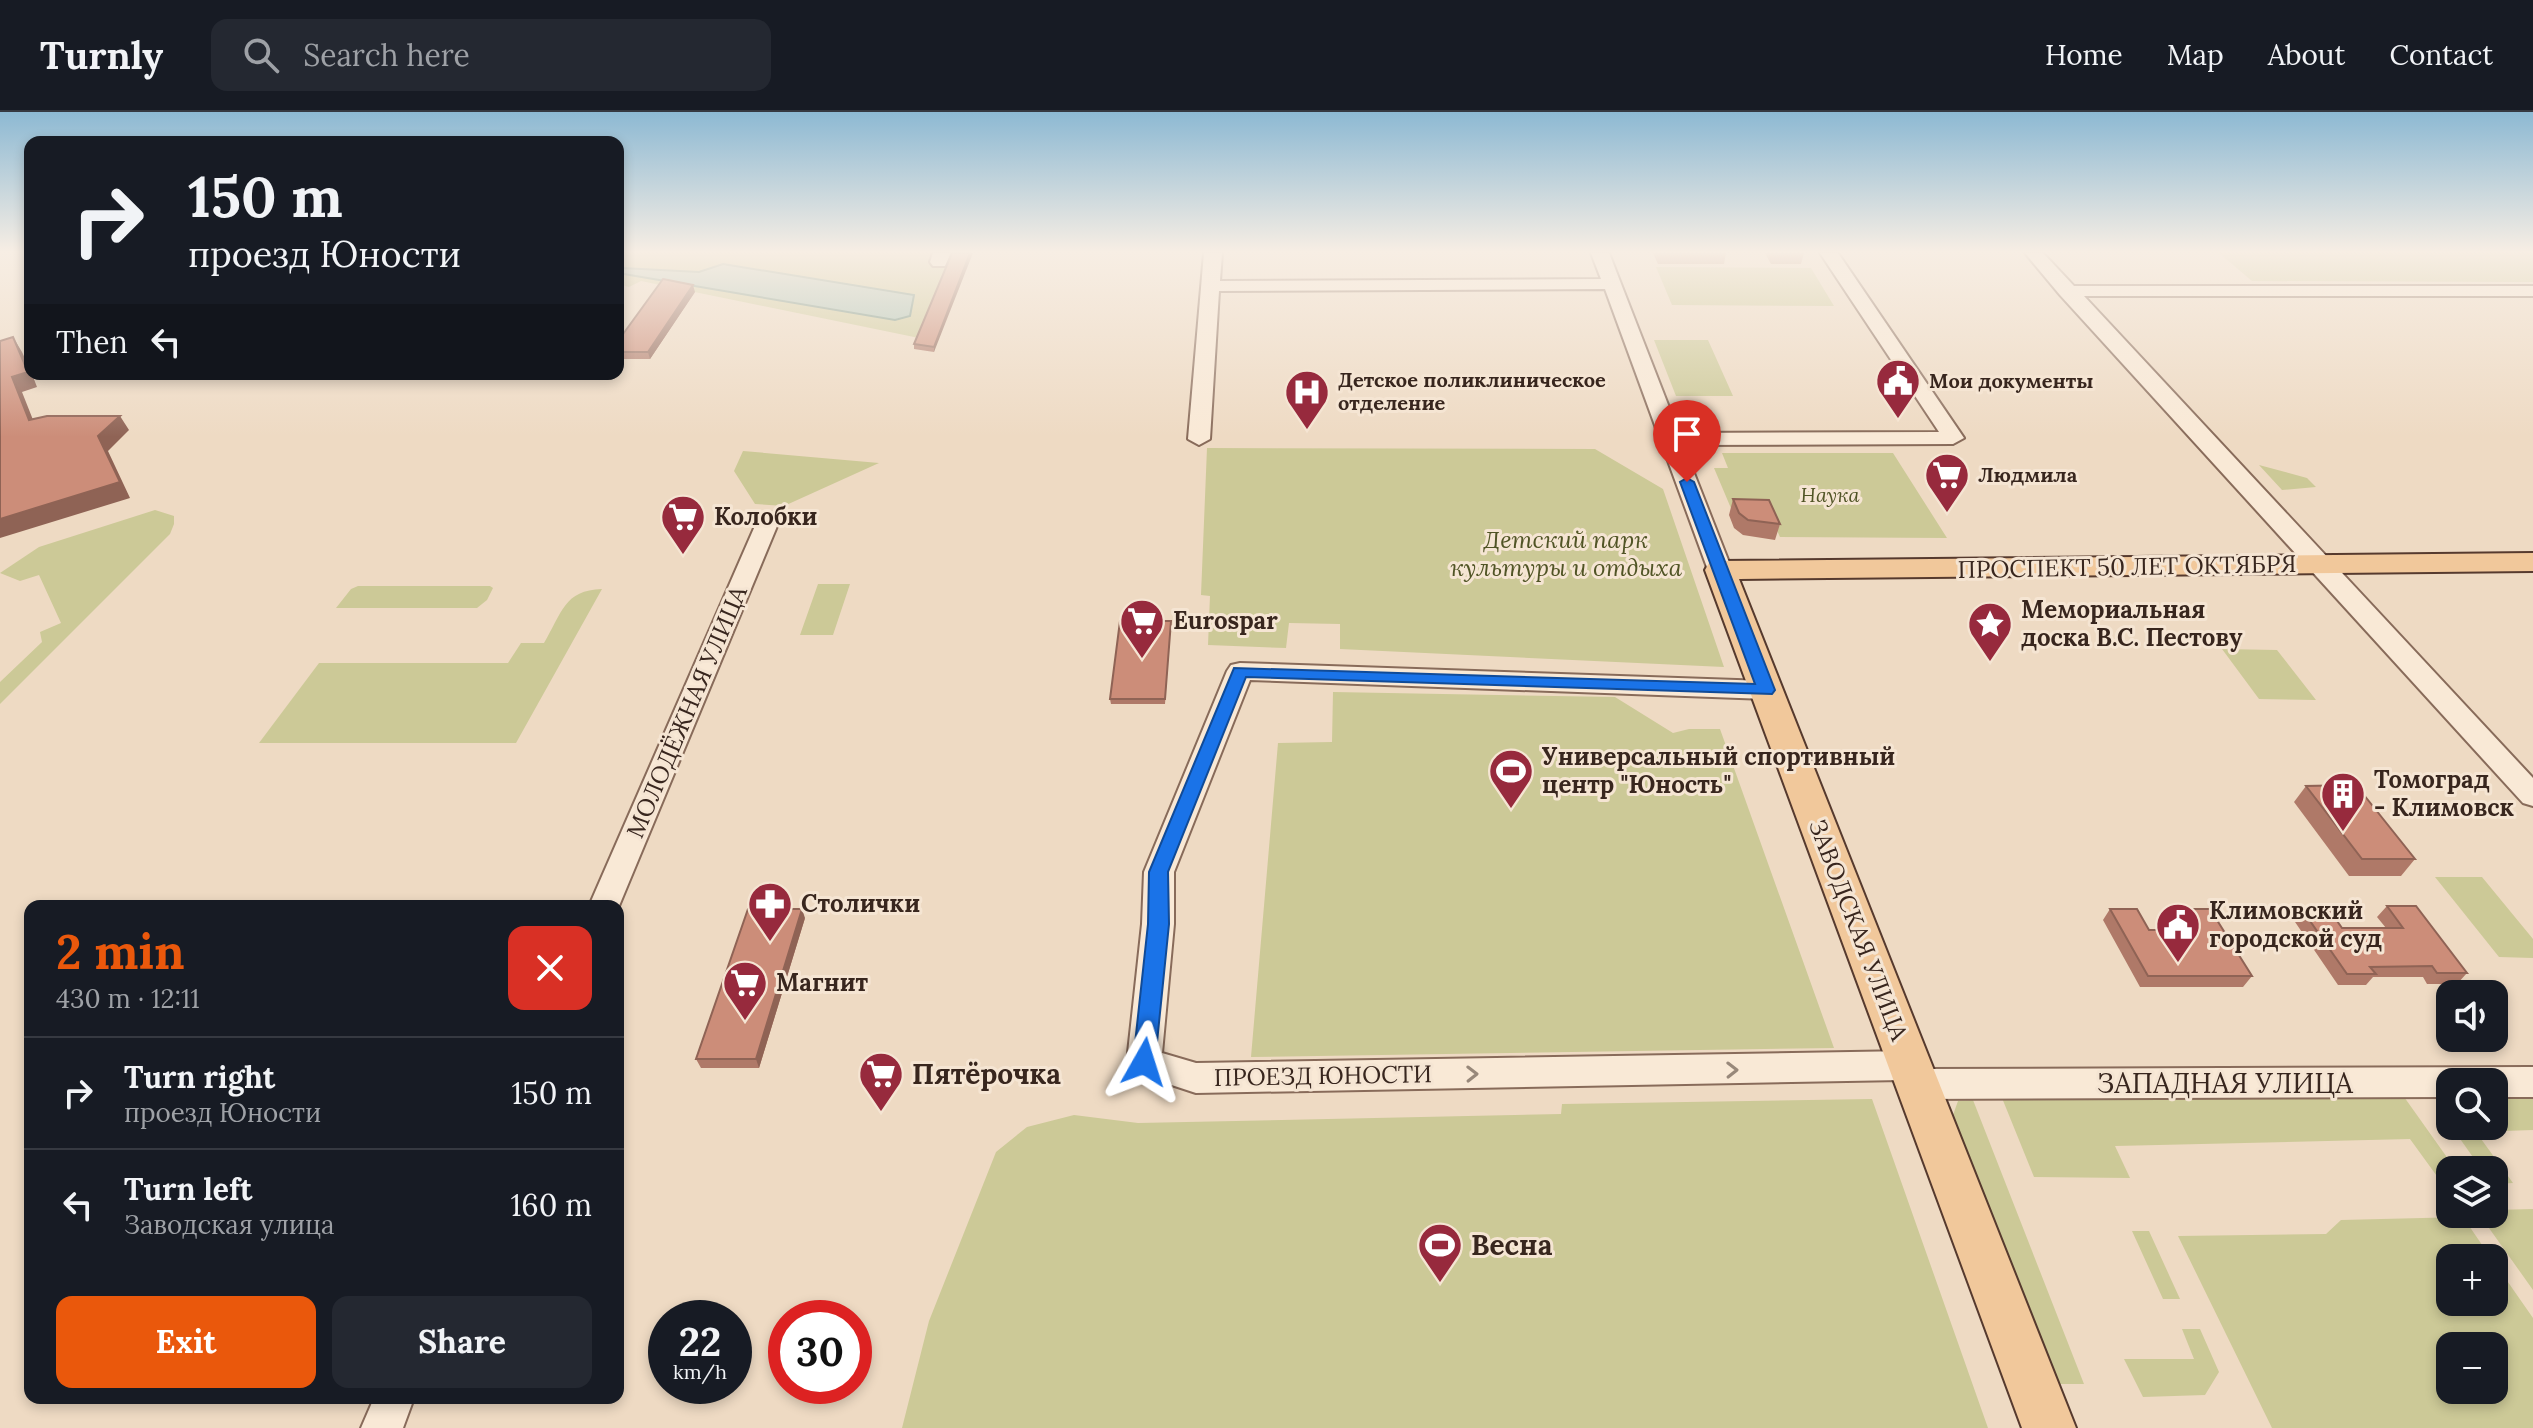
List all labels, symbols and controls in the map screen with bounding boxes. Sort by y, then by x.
search box [211,19,771,91]
text: Turnly [40,31,163,79]
icon: search [239,33,283,77]
text: Search here [303,36,470,74]
text: Home [2045,37,2123,73]
text: Map [2167,37,2224,73]
text: About [2268,37,2345,73]
text: Contact [2389,37,2493,73]
text: 150 m [188,161,343,232]
icon: right [56,168,160,272]
text: проезд Юности [188,231,461,277]
icon: left [144,320,188,364]
text: Then [56,323,128,361]
public building icon: Мои документы [1874,357,1922,420]
place label: Детское поликлиническое отделение [1338,367,1606,415]
hospital icon: Детское поликлиническое отделение [1283,368,1331,431]
place label: Мои документы [1929,368,2093,393]
pin [1653,400,1721,482]
icon: arrive [1665,412,1709,456]
supermarket icon: Людмила [1923,451,1971,514]
place label: Людмила [1978,462,2078,487]
park label: Наука [1800,482,1860,507]
supermarket icon: Колобки [659,493,707,556]
place label: Колобки [714,501,818,532]
park label: Детский парк культуры и отдыха [1450,524,1683,583]
street label: ПРОСПЕКТ 50 ЛЕТ ОКТЯБРЯ [1957,548,2297,585]
street label: МОЛОДЁЖНАЯ УЛИЦА [619,580,754,843]
place label: Мемориальная доска В.С. Пестову [2021,594,2243,653]
supermarket icon: Eurospar [1118,597,1166,660]
place icon: Мемориальная доска В.С. Пестову [1966,600,2014,663]
place label: Eurospar [1173,605,1278,636]
place label: Универсальный спортивный центр "Юность" [1542,741,1895,800]
sports icon: Универсальный спортивный центр "Юность" [1487,747,1535,810]
place label: Томоград - Климовск [2374,764,2514,823]
building icon: Томоград - Климовск [2319,770,2367,833]
street label: ЗАВОДСКАЯ УЛИЦА [1802,815,1915,1046]
pharmacy icon: Столички [746,880,794,943]
place label: Столички [801,888,920,919]
place label: Климовский городской суд [2209,895,2382,954]
public building icon: Климовский городской суд [2154,901,2202,964]
text: 2 min [56,921,185,982]
button: close [508,926,592,1010]
supermarket icon: Магнит [721,959,769,1022]
place label: Магнит [776,967,869,998]
map controls [2436,980,2508,1404]
button: sound [2436,980,2508,1052]
text: 430 m · 12:11 [56,982,200,1015]
position arrow [1102,1020,1186,1104]
supermarket icon: Пятёрочка [857,1050,905,1113]
place label: Пятёрочка [912,1056,1061,1092]
text: Turn right [124,1058,275,1096]
street label: ПРОЕЗД ЮНОСТИ [1214,1058,1432,1093]
one-way arrow [1726,1061,1739,1079]
one-way arrow [1466,1065,1479,1083]
street label: ЗАПАДНАЯ УЛИЦА [2097,1065,2353,1101]
button: search [2436,1068,2508,1140]
icon: right [56,1071,100,1115]
text: 150 m [511,1074,592,1112]
text: проезд Юности [124,1096,321,1129]
button: layers [2436,1156,2508,1228]
text: Turn left [124,1170,252,1208]
icon: left [56,1183,100,1227]
text: 160 m [510,1186,592,1224]
text: Заводская улица [124,1208,334,1241]
sports icon: Весна [1416,1221,1464,1284]
place label: Весна [1471,1227,1553,1263]
button: + [2436,1244,2508,1316]
button: Exit [56,1296,316,1388]
button: Share [332,1296,592,1388]
speed limit sign: 30 [768,1300,872,1404]
text: 22 [679,1316,721,1367]
button: − [2436,1332,2508,1404]
text: km/h [673,1359,727,1384]

